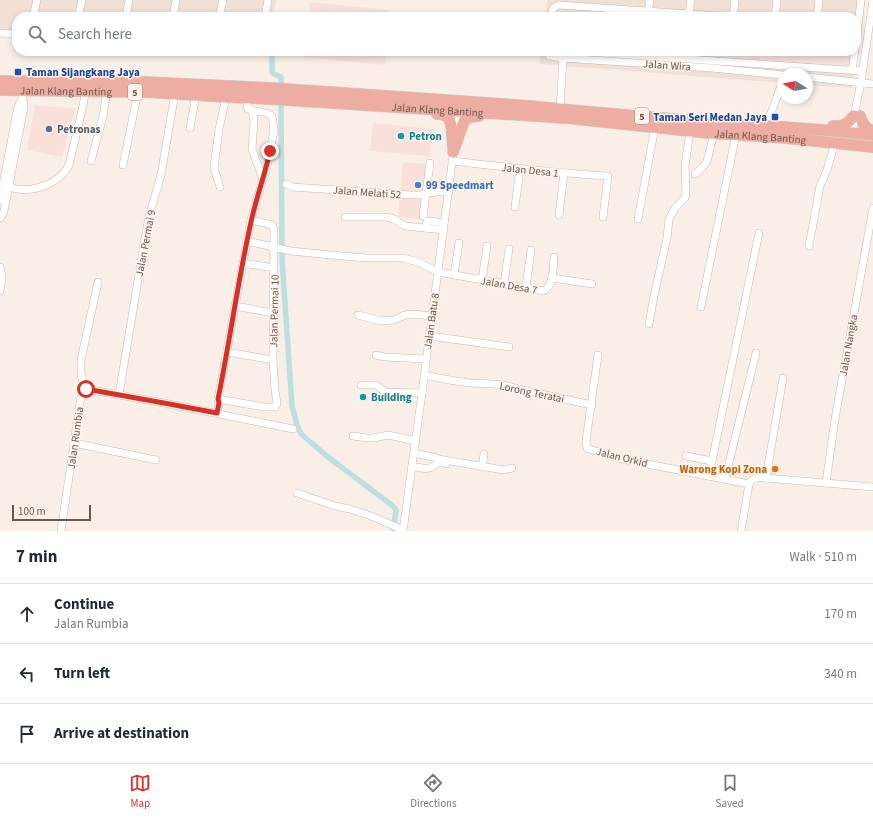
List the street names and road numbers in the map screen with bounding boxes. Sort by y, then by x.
street label: Jalan Wira [643,56,691,75]
street label: Jalan Klang Banting [20,83,113,100]
road number: 5 [128,84,142,100]
street label: Jalan Klang Banting [391,100,484,121]
road number: 5 [635,108,649,124]
street label: Jalan Klang Banting [714,126,807,148]
street label: Jalan Desa 1 [501,160,559,181]
street label: Jalan Melati 52 [332,183,402,202]
street label: Jalan Permai 9 [132,208,159,278]
street label: Jalan Desa 7 [479,273,538,298]
street label: Jalan Permai 10 [266,274,283,348]
street label: Jalan Batu 8 [420,291,443,350]
street label: Jalan Nangka [836,313,861,377]
street label: Lorong Teratai [498,378,566,407]
street label: Jalan Rumbia [64,406,87,470]
street label: Jalan Orkid [594,444,649,471]

